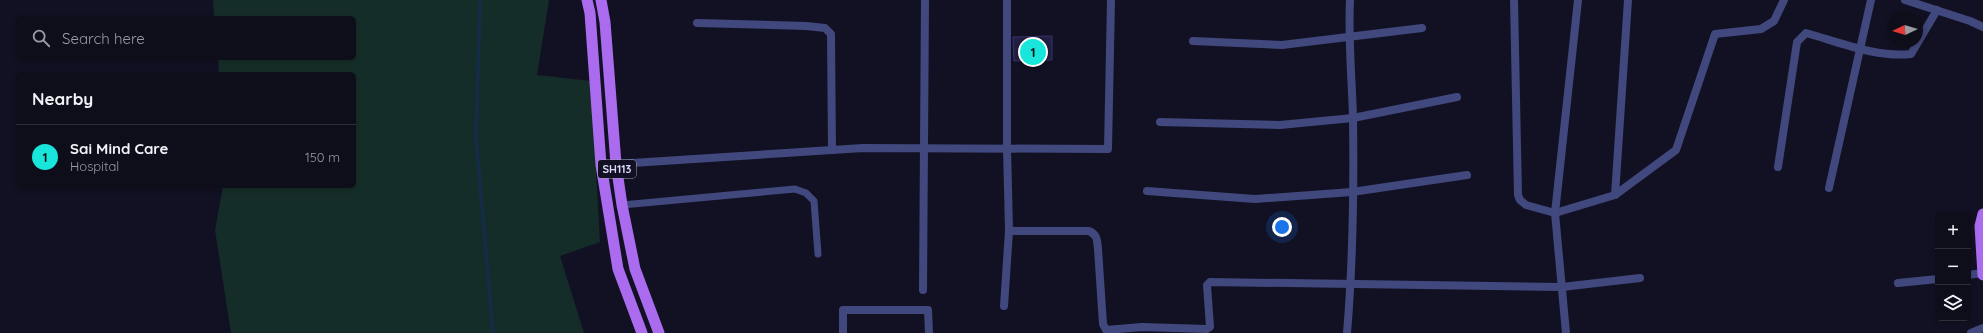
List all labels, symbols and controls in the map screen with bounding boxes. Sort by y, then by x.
north arrow [1887,12,1923,48]
search box [16,16,356,60]
icon: search [30,27,52,49]
text: Search here [62,29,145,48]
pin: 1 [1020,37,1046,67]
text: Nearby [32,88,93,109]
text: Sai Mind Care [70,139,168,158]
text: 1 [42,149,48,165]
text: 150 m [305,149,340,165]
text: Hospital [70,158,119,174]
road number: SH113 [598,160,636,178]
map controls [1935,213,1971,321]
button: + [1935,213,1971,249]
your location [1272,217,1292,237]
button: − [1935,249,1971,285]
button: layers [1935,285,1971,321]

